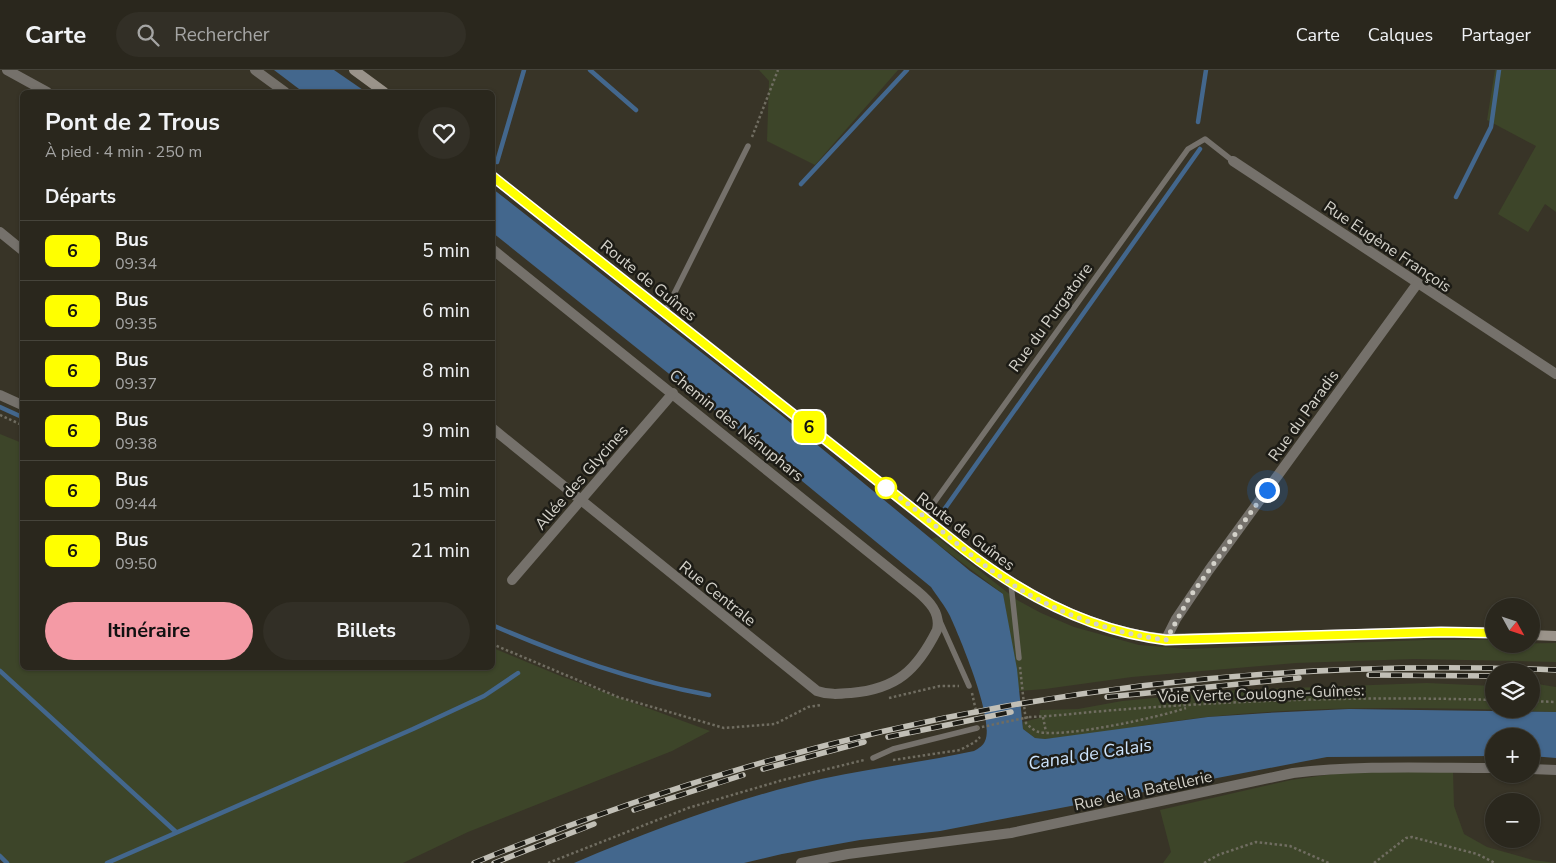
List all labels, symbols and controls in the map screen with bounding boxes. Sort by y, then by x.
search box [116,12,466,57]
text: Carte [25,19,86,51]
icon: search [134,21,162,49]
text: Rechercher [174,22,270,48]
text: Carte [1296,23,1340,47]
text: Calques [1368,23,1433,47]
text: Partager [1461,23,1531,47]
text: Pont de 2 Trous [45,106,220,138]
button: heart [418,107,470,159]
text: À pied · 4 min · 250 m [45,141,202,163]
text: Départs [45,184,116,210]
street label: Rue Eugène François [1319,196,1456,298]
text: Bus [115,227,148,253]
street label: Route de Guînes [596,235,701,326]
text: 5 min [422,238,470,264]
text: 6 [67,239,78,263]
text: 09:34 [115,253,157,275]
street label: Rue du Purgatoire [1004,259,1098,376]
text: Bus [115,287,148,313]
text: 6 min [422,298,470,324]
text: 6 [67,299,78,323]
text: 09:35 [115,313,157,335]
text: Bus [115,347,148,373]
text: 8 min [422,358,470,384]
text: 6 [67,359,78,383]
street label: Chemin des Nénuphars [664,365,808,487]
street label: Rue du Paradis [1263,366,1344,466]
text: 09:37 [115,373,157,395]
text: Bus [115,407,148,433]
line badge: 6 [793,411,825,443]
text: 6 [804,415,814,439]
text: 9 min [422,418,470,444]
text: 6 [67,419,78,443]
street label: Allée des Glycines [530,420,634,535]
text: 09:38 [115,433,157,455]
text: Bus [115,467,148,493]
unlabelled marker [875,477,897,499]
text: 15 min [411,478,470,504]
your location [1255,478,1280,503]
text: 6 [67,479,78,503]
street label: Route de Guînes [912,487,1019,576]
text: 09:44 [115,493,157,515]
text: Bus [115,527,148,553]
text: 21 min [411,538,470,564]
text: 6 [67,539,78,563]
text: 09:50 [115,553,157,575]
street label: Rue Centrale [674,556,760,632]
north arrow [1485,598,1540,652]
map controls [1485,598,1540,848]
button: Itinéraire [45,602,253,660]
button: Billets [263,602,470,660]
button: layers [1485,663,1540,718]
street label: Voie Verte Coulogne-Guînes: [1156,679,1365,709]
button: + [1485,728,1540,783]
water label: Canal de Calais [1026,732,1154,776]
street label: Rue de la Batellerie [1072,766,1214,816]
button: − [1485,793,1540,848]

